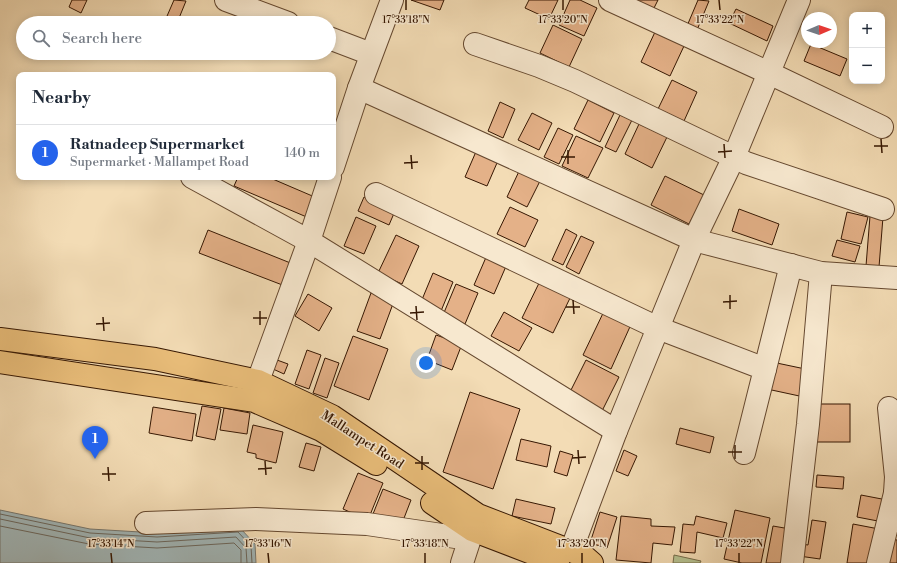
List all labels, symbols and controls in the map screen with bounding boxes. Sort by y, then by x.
north arrow [801,12,837,48]
map controls [849,12,885,84]
button: + [849,12,885,48]
text: 17°33'18"N [382,14,430,26]
text: 17°33'20"N [538,14,588,26]
text: 17°33'22"N [696,14,745,26]
search box [16,16,336,60]
icon: search [30,27,52,49]
text: Search here [62,29,142,48]
button: − [849,48,885,84]
text: Nearby [32,87,91,109]
text: Ratnadeep Supermarket [70,135,244,154]
text: 1 [42,145,48,161]
text: 140 m [284,145,320,161]
text: Supermarket · Mallampet Road [70,154,249,170]
your location [416,353,436,373]
street label: Mallampet Road [318,407,407,473]
pin: 1 [82,426,108,459]
text: 17°33'14"N [88,538,135,550]
text: 17°33'16"N [244,538,292,550]
text: 17°33'18"N [401,538,449,550]
text: 17°33'20"N [557,538,607,550]
text: 17°33'22"N [715,538,764,550]

